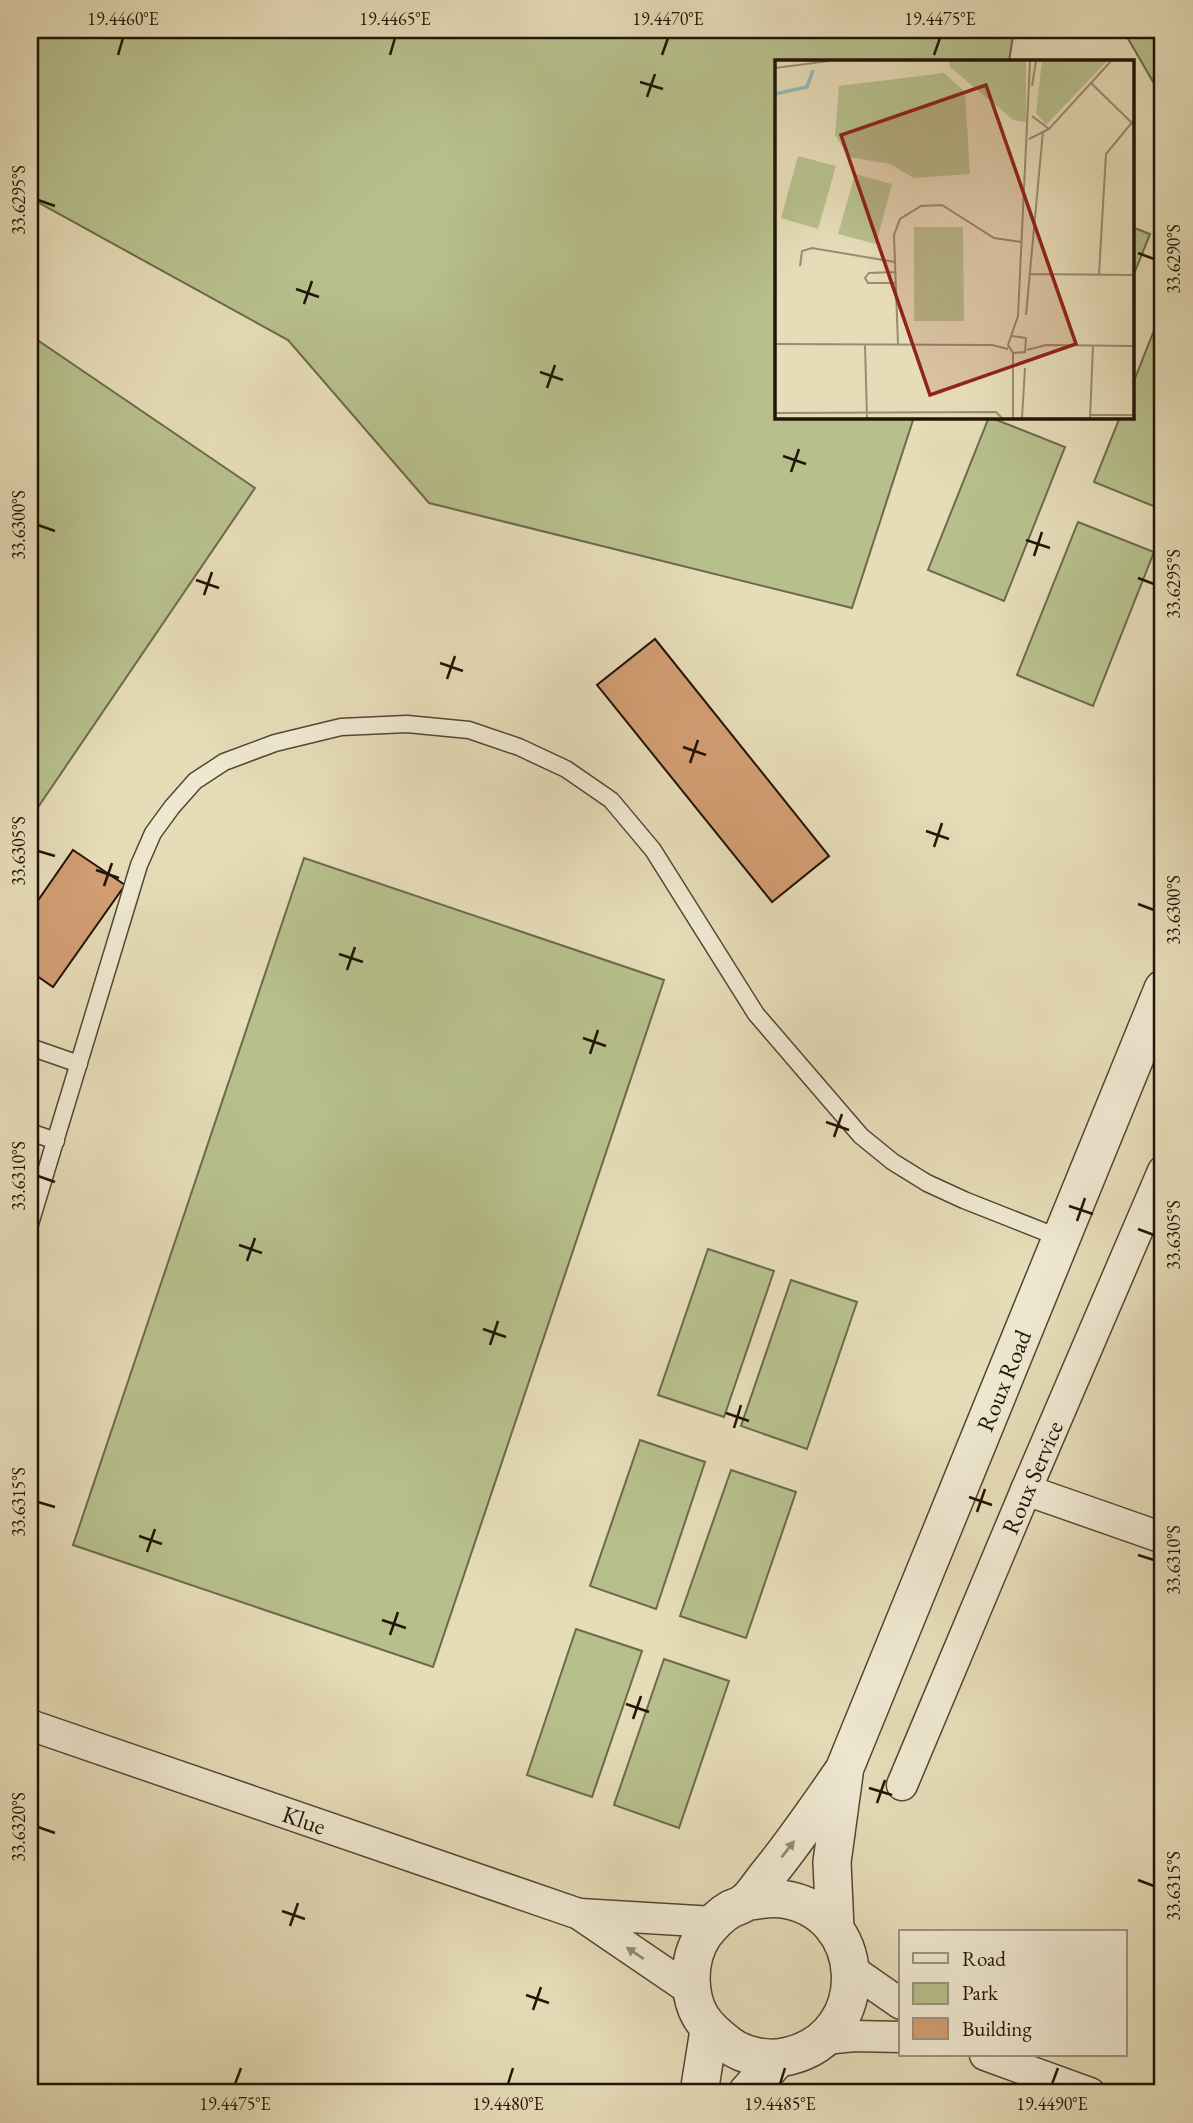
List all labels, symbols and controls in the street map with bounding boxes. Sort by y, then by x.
text: 19.4460°E [87,7,159,30]
text: 19.4465°E [359,7,431,30]
text: 19.4470°E [632,7,704,30]
text: 19.4475°E [904,7,976,30]
inset map [775,60,1134,418]
text: 33.6295°S [7,165,30,235]
text: 33.6290°S [1162,224,1185,294]
text: 33.6300°S [7,490,30,560]
text: 33.6295°S [1162,549,1185,619]
text: 33.6305°S [7,816,30,886]
text: 33.6300°S [1162,875,1185,945]
text: 33.6310°S [7,1141,30,1211]
text: 33.6305°S [1162,1200,1185,1270]
street label: Roux Road [969,1324,1038,1436]
street label: Roux Service [994,1416,1070,1539]
text: 33.6315°S [7,1467,30,1537]
text: 33.6310°S [1162,1525,1185,1595]
text: 33.6320°S [7,1792,30,1862]
street label: Klue [278,1798,330,1841]
one-way arrow [781,1841,796,1859]
text: 33.6315°S [1162,1851,1185,1921]
legend [899,1930,1126,2056]
text: Road [962,1945,1006,1972]
one-way arrow [626,1947,645,1960]
text: Park [962,1979,999,2006]
text: Building [962,2015,1032,2042]
text: 19.4475°E [199,2092,271,2115]
text: 19.4480°E [472,2092,544,2115]
text: 19.4485°E [744,2092,816,2115]
text: 19.4490°E [1016,2092,1088,2115]

